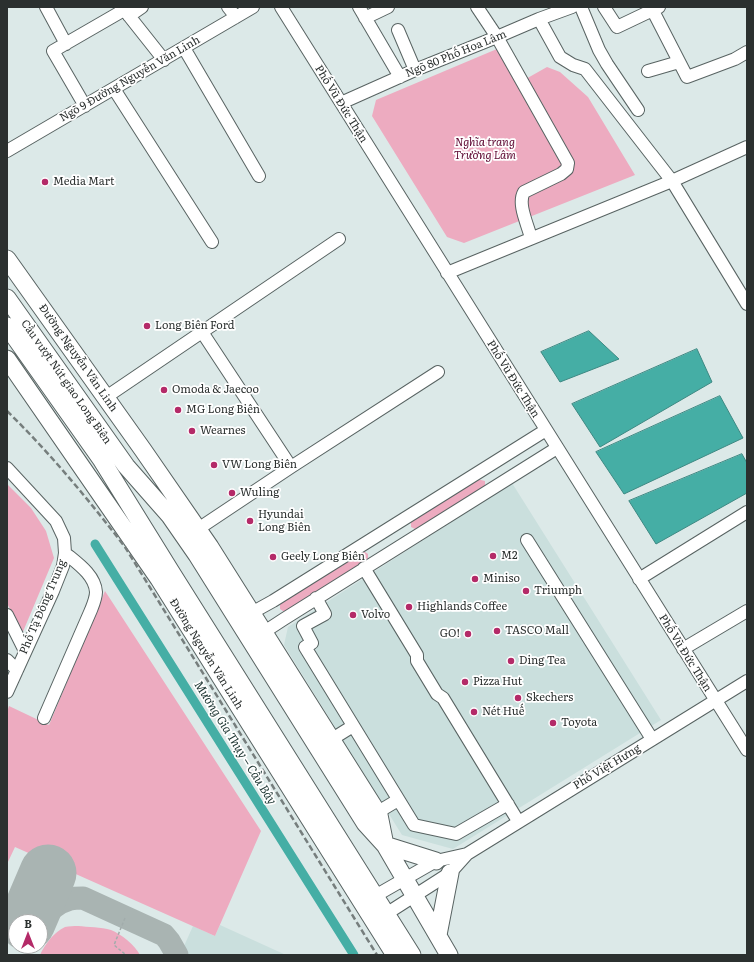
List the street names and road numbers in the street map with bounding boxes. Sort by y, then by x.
street label: Ngõ 80 Phố Hoa Lâm [404,28,508,80]
street label: Ngõ 9 Đường Nguyễn Văn Linh [57,33,203,125]
street label: Phố Vũ Đức Thận [312,63,370,145]
street label: Đường Nguyễn Văn Linh [36,301,120,415]
street label: Cầu vượt Nút giao Long Biên [18,317,114,447]
street label: Phố Vũ Đức Thận [484,338,542,420]
street label: Phố Tạ Đông Trung [17,558,69,656]
street label: Đường Nguyễn Văn Linh [166,596,246,712]
street label: Phố Vũ Đức Thận [656,612,714,694]
street label: Phố Việt Hưng [571,742,643,792]

